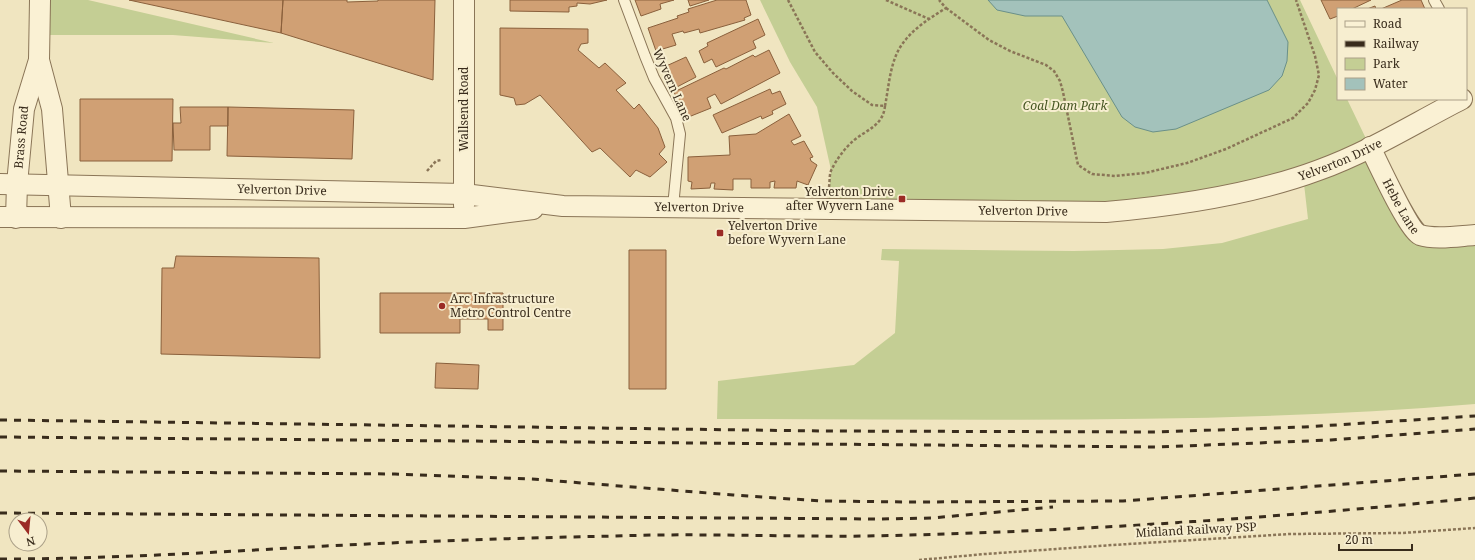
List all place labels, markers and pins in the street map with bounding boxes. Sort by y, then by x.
place label: Yelverton Drive after Wyvern Lane [786,183,894,214]
marker: Yelverton Drive after Wyvern Lane [897,194,907,204]
place label: Yelverton Drive before Wyvern Lane [727,217,846,248]
marker: Yelverton Drive before Wyvern Lane [715,228,725,238]
place label: Arc Infrastructure Metro Control Centre [450,290,571,321]
marker: Arc Infrastructure Metro Control Centre [437,301,447,311]

